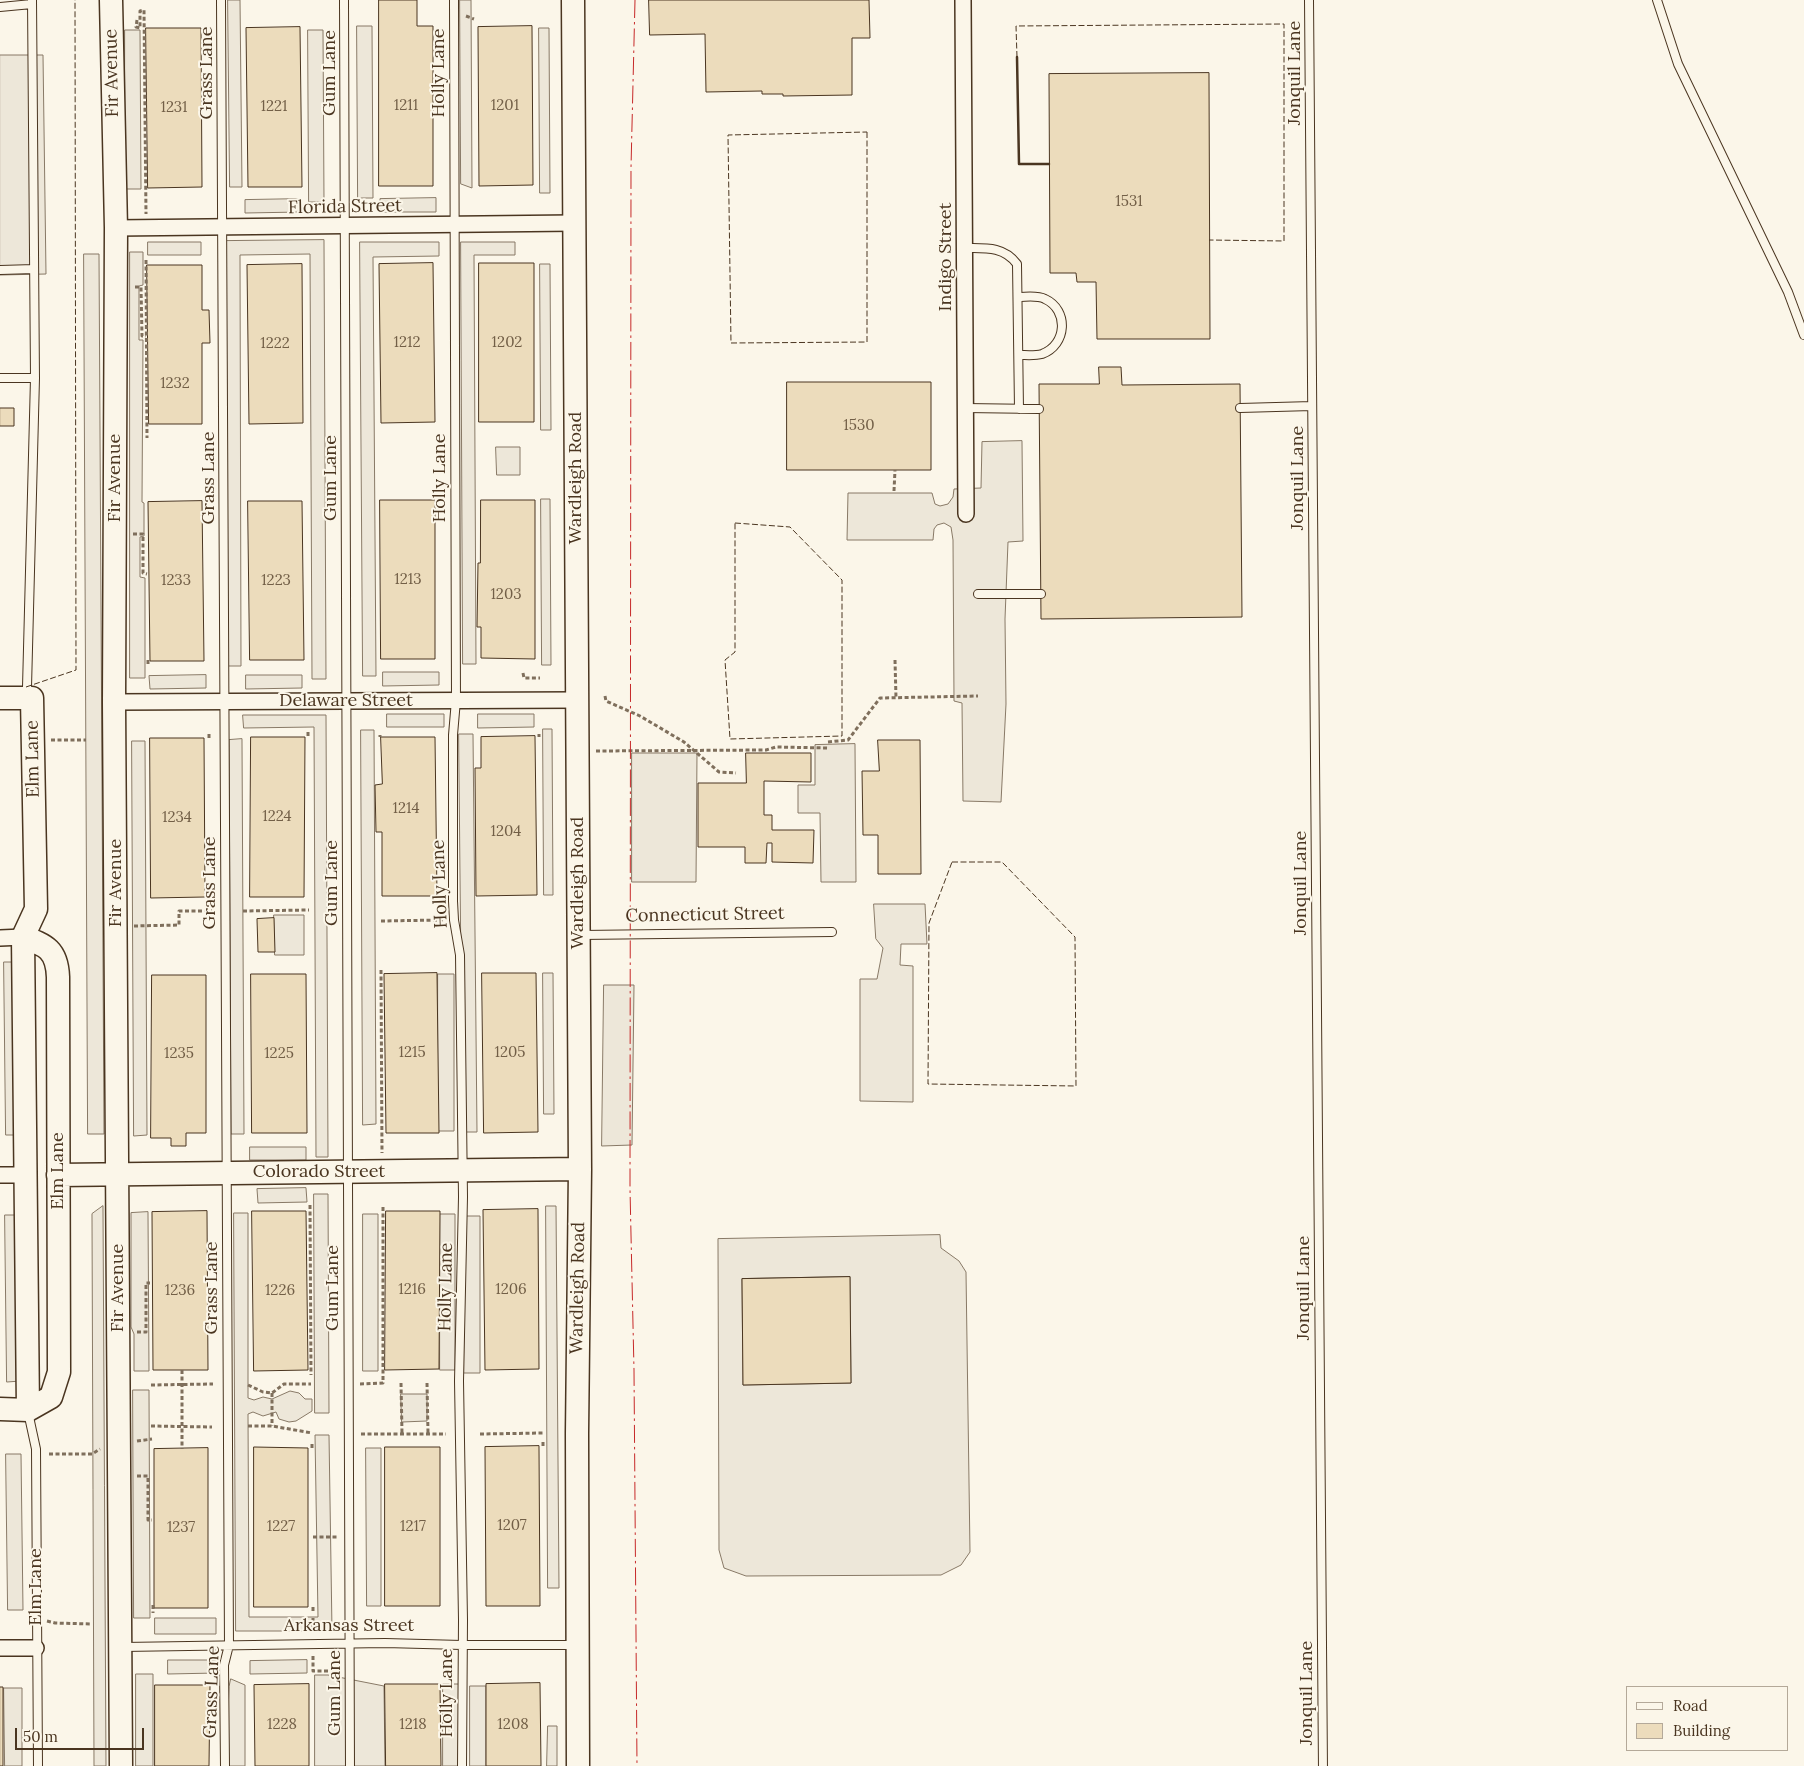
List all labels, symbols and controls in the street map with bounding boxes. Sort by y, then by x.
street label: Jonquil Lane [1284,21,1306,125]
street label: Grass Lane [196,27,218,119]
street label: Fir Avenue [100,29,124,117]
street label: Holly Lane [428,29,450,117]
street label: Gum Lane [319,30,341,116]
house number: 1211 [394,97,418,115]
house number: 1201 [491,97,519,115]
house number: 1221 [260,98,288,116]
house number: 1231 [160,99,188,117]
house number: 1531 [1115,193,1143,211]
street label: Florida Street [288,195,402,219]
street label: Indigo Street [935,203,957,311]
house number: 1212 [393,334,421,352]
house number: 1202 [492,334,522,352]
house number: 1222 [260,335,290,353]
house number: 1232 [160,375,190,393]
street label: Wardleigh Road [565,412,587,544]
house number: 1530 [843,417,875,435]
street label: Jonquil Lane [1287,426,1309,530]
street label: Grass Lane [198,432,220,524]
street label: Fir Avenue [104,434,126,522]
street label: Holly Lane [429,434,451,522]
street label: Gum Lane [320,435,342,521]
house number: 1213 [394,571,422,589]
house number: 1233 [161,572,191,590]
house number: 1223 [261,572,291,590]
house number: 1203 [490,586,522,604]
street label: Delaware Street [279,690,413,712]
street label: Elm Lane [22,720,44,798]
house number: 1214 [392,800,420,818]
house number: 1224 [262,808,292,826]
house number: 1234 [162,809,192,827]
street label: Wardleigh Road [567,817,589,949]
house number: 1204 [491,823,521,841]
street label: Jonquil Lane [1290,831,1312,935]
street label: Grass Lane [199,837,221,929]
street label: Fir Avenue [105,839,127,927]
street label: Holly Lane [428,839,452,929]
street label: Gum Lane [321,840,343,926]
street label: Connecticut Street [625,903,785,927]
house number: 1215 [398,1044,426,1062]
house number: 1205 [494,1044,526,1062]
house number: 1235 [164,1045,194,1063]
house number: 1225 [264,1045,294,1063]
street label: Elm Lane [47,1132,69,1210]
street label: Colorado Street [253,1161,385,1183]
street label: Wardleigh Road [566,1222,590,1354]
street label: Jonquil Lane [1293,1236,1315,1340]
street label: Grass Lane [201,1242,223,1334]
street label: Holly Lane [434,1242,458,1332]
street label: Fir Avenue [107,1244,129,1332]
street label: Gum Lane [322,1245,344,1331]
house number: 1216 [398,1281,426,1299]
house number: 1206 [495,1281,527,1299]
house number: 1236 [165,1282,195,1300]
house number: 1226 [265,1282,295,1300]
house number: 1207 [497,1517,527,1535]
house number: 1227 [267,1518,295,1536]
house number: 1217 [400,1518,426,1536]
house number: 1237 [167,1519,195,1537]
street label: Elm Lane [25,1548,47,1626]
street label: Arkansas Street [284,1615,414,1637]
street label: Jonquil Lane [1296,1641,1318,1745]
street label: Grass Lane [200,1645,224,1739]
street label: Holly Lane [436,1649,458,1737]
street label: Gum Lane [324,1650,346,1736]
legend [1626,1686,1789,1751]
text: Road [1673,1696,1708,1715]
house number: 1228 [267,1716,297,1734]
house number: 1218 [399,1716,427,1734]
house number: 1208 [497,1716,529,1734]
scale bar [18,1718,146,1750]
text: Building [1673,1721,1730,1740]
text: 50 m [23,1727,58,1746]

